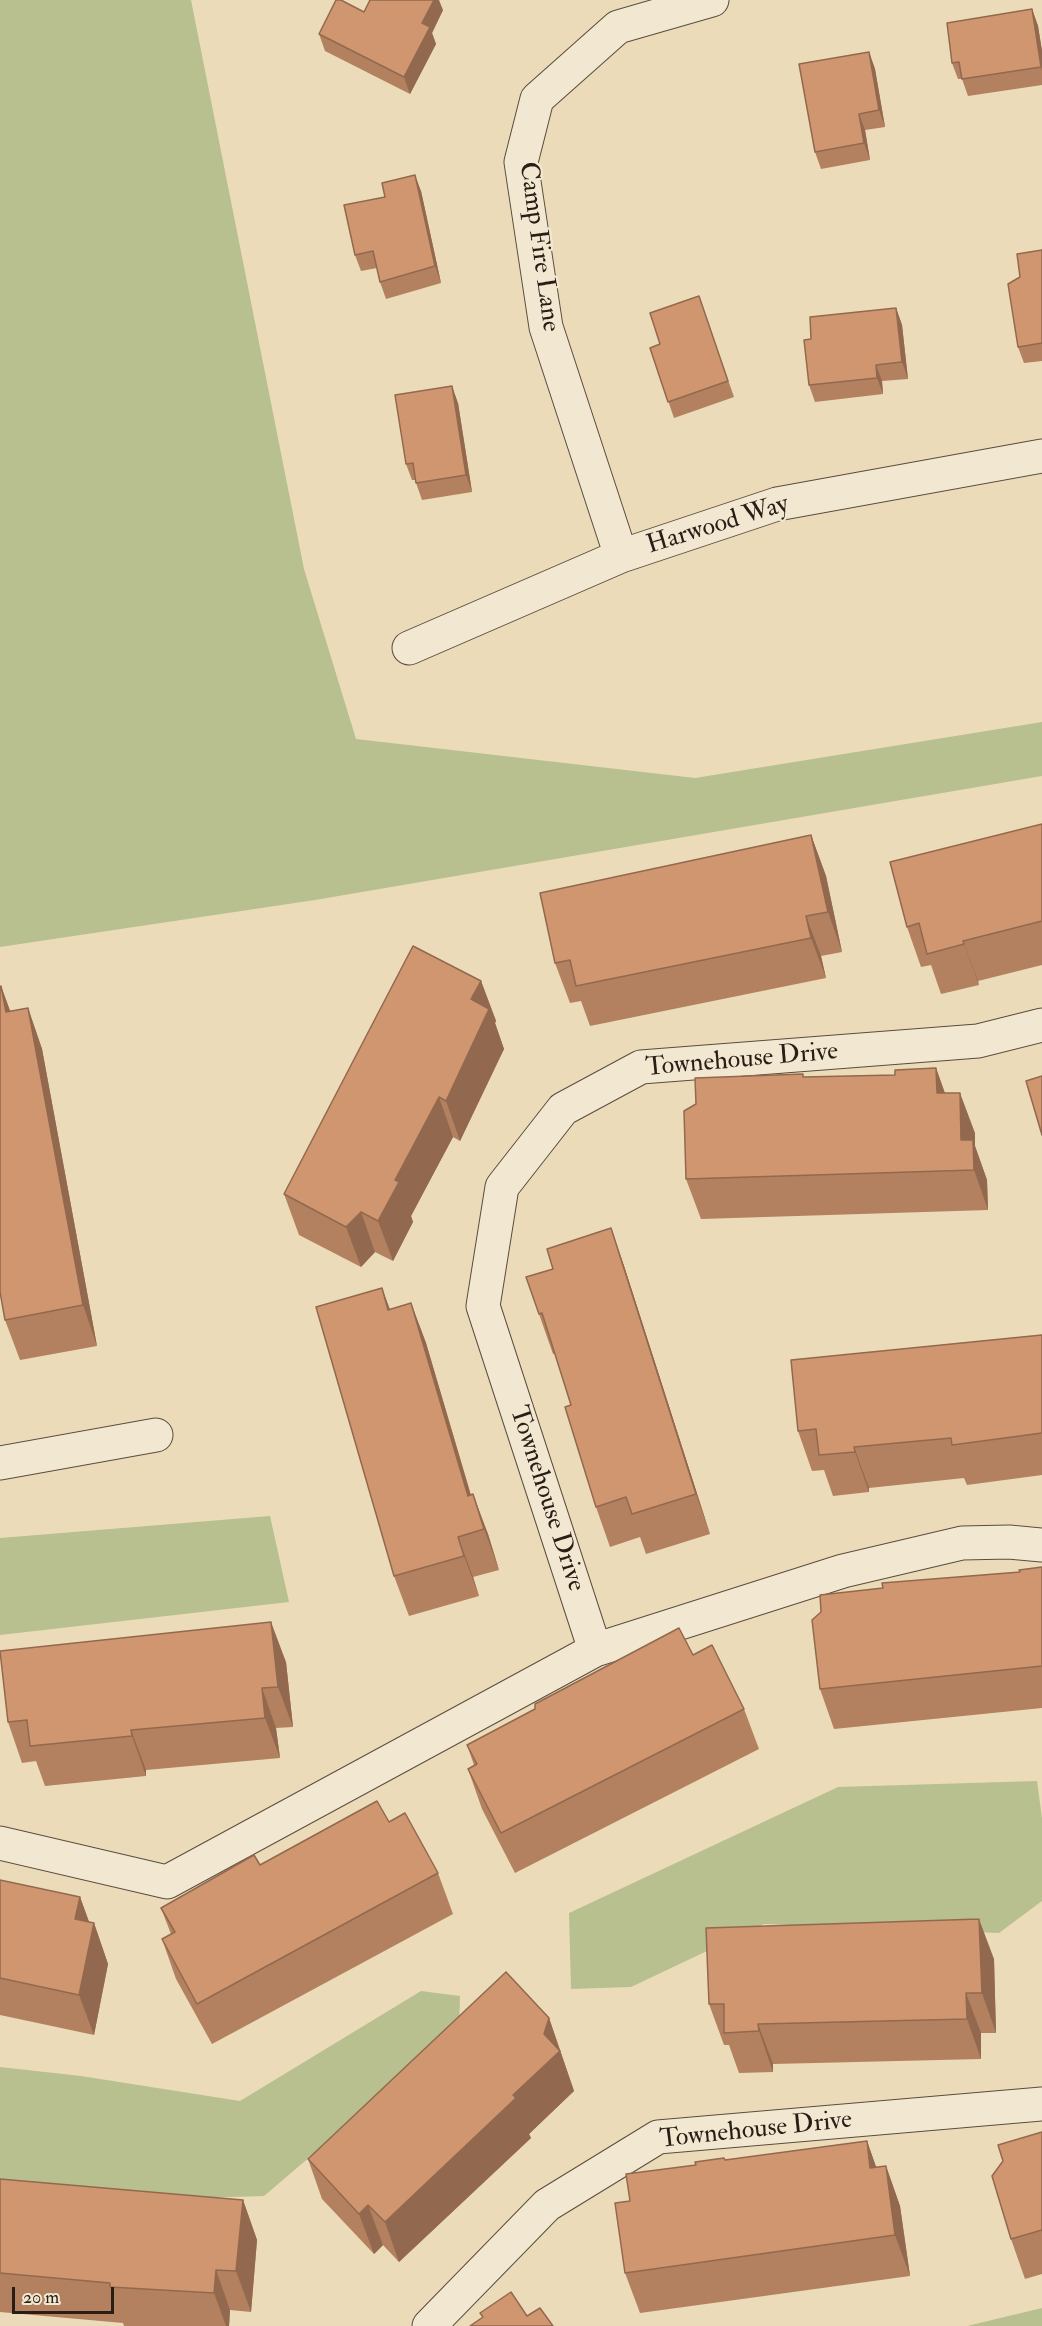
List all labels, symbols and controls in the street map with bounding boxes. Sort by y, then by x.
street label: Camp Fire Lane [511,160,565,334]
street label: Harwood Way [643,490,793,562]
street label: Townehouse Drive [645,1037,839,1085]
street label: Townehouse Drive [501,1402,591,1596]
street label: Townehouse Drive [658,2105,854,2157]
scale bar [15,2275,117,2313]
text: 20 m [23,2286,59,2309]

